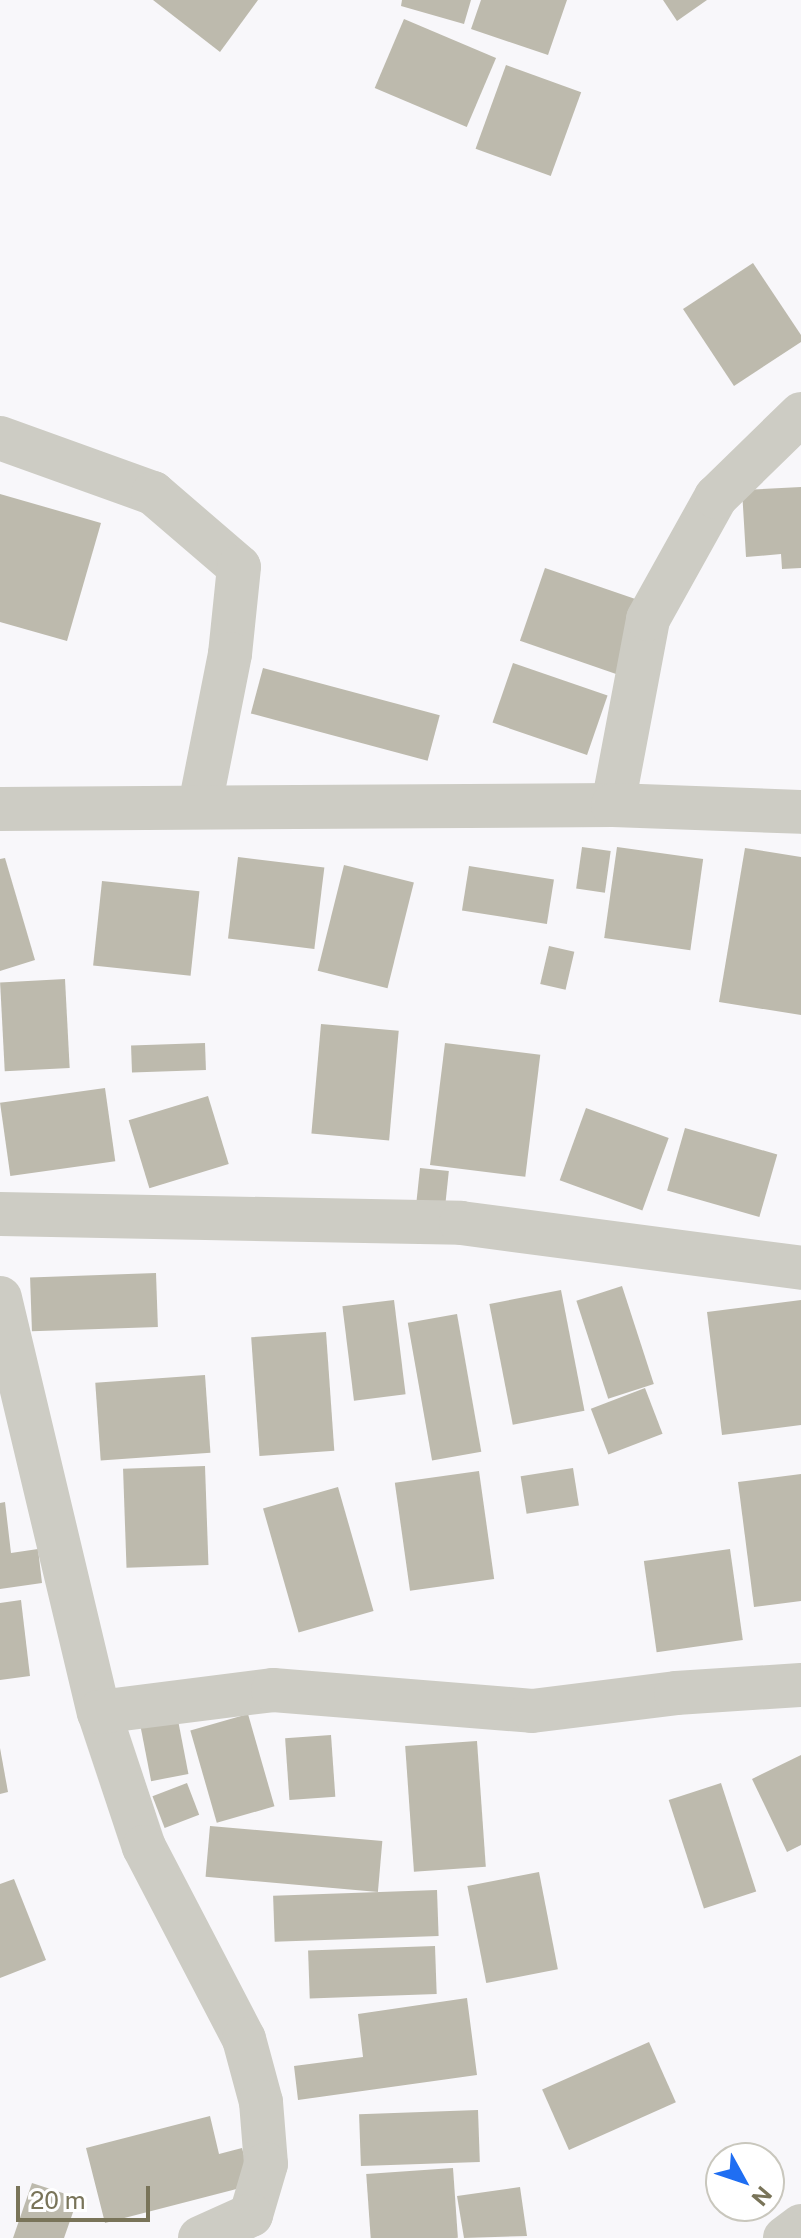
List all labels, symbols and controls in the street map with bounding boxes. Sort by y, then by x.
north arrow [705,2142,785,2222]
scale bar [20,2170,154,2220]
text: N [746,2181,777,2211]
text: 20 m [30,2186,86,2214]

